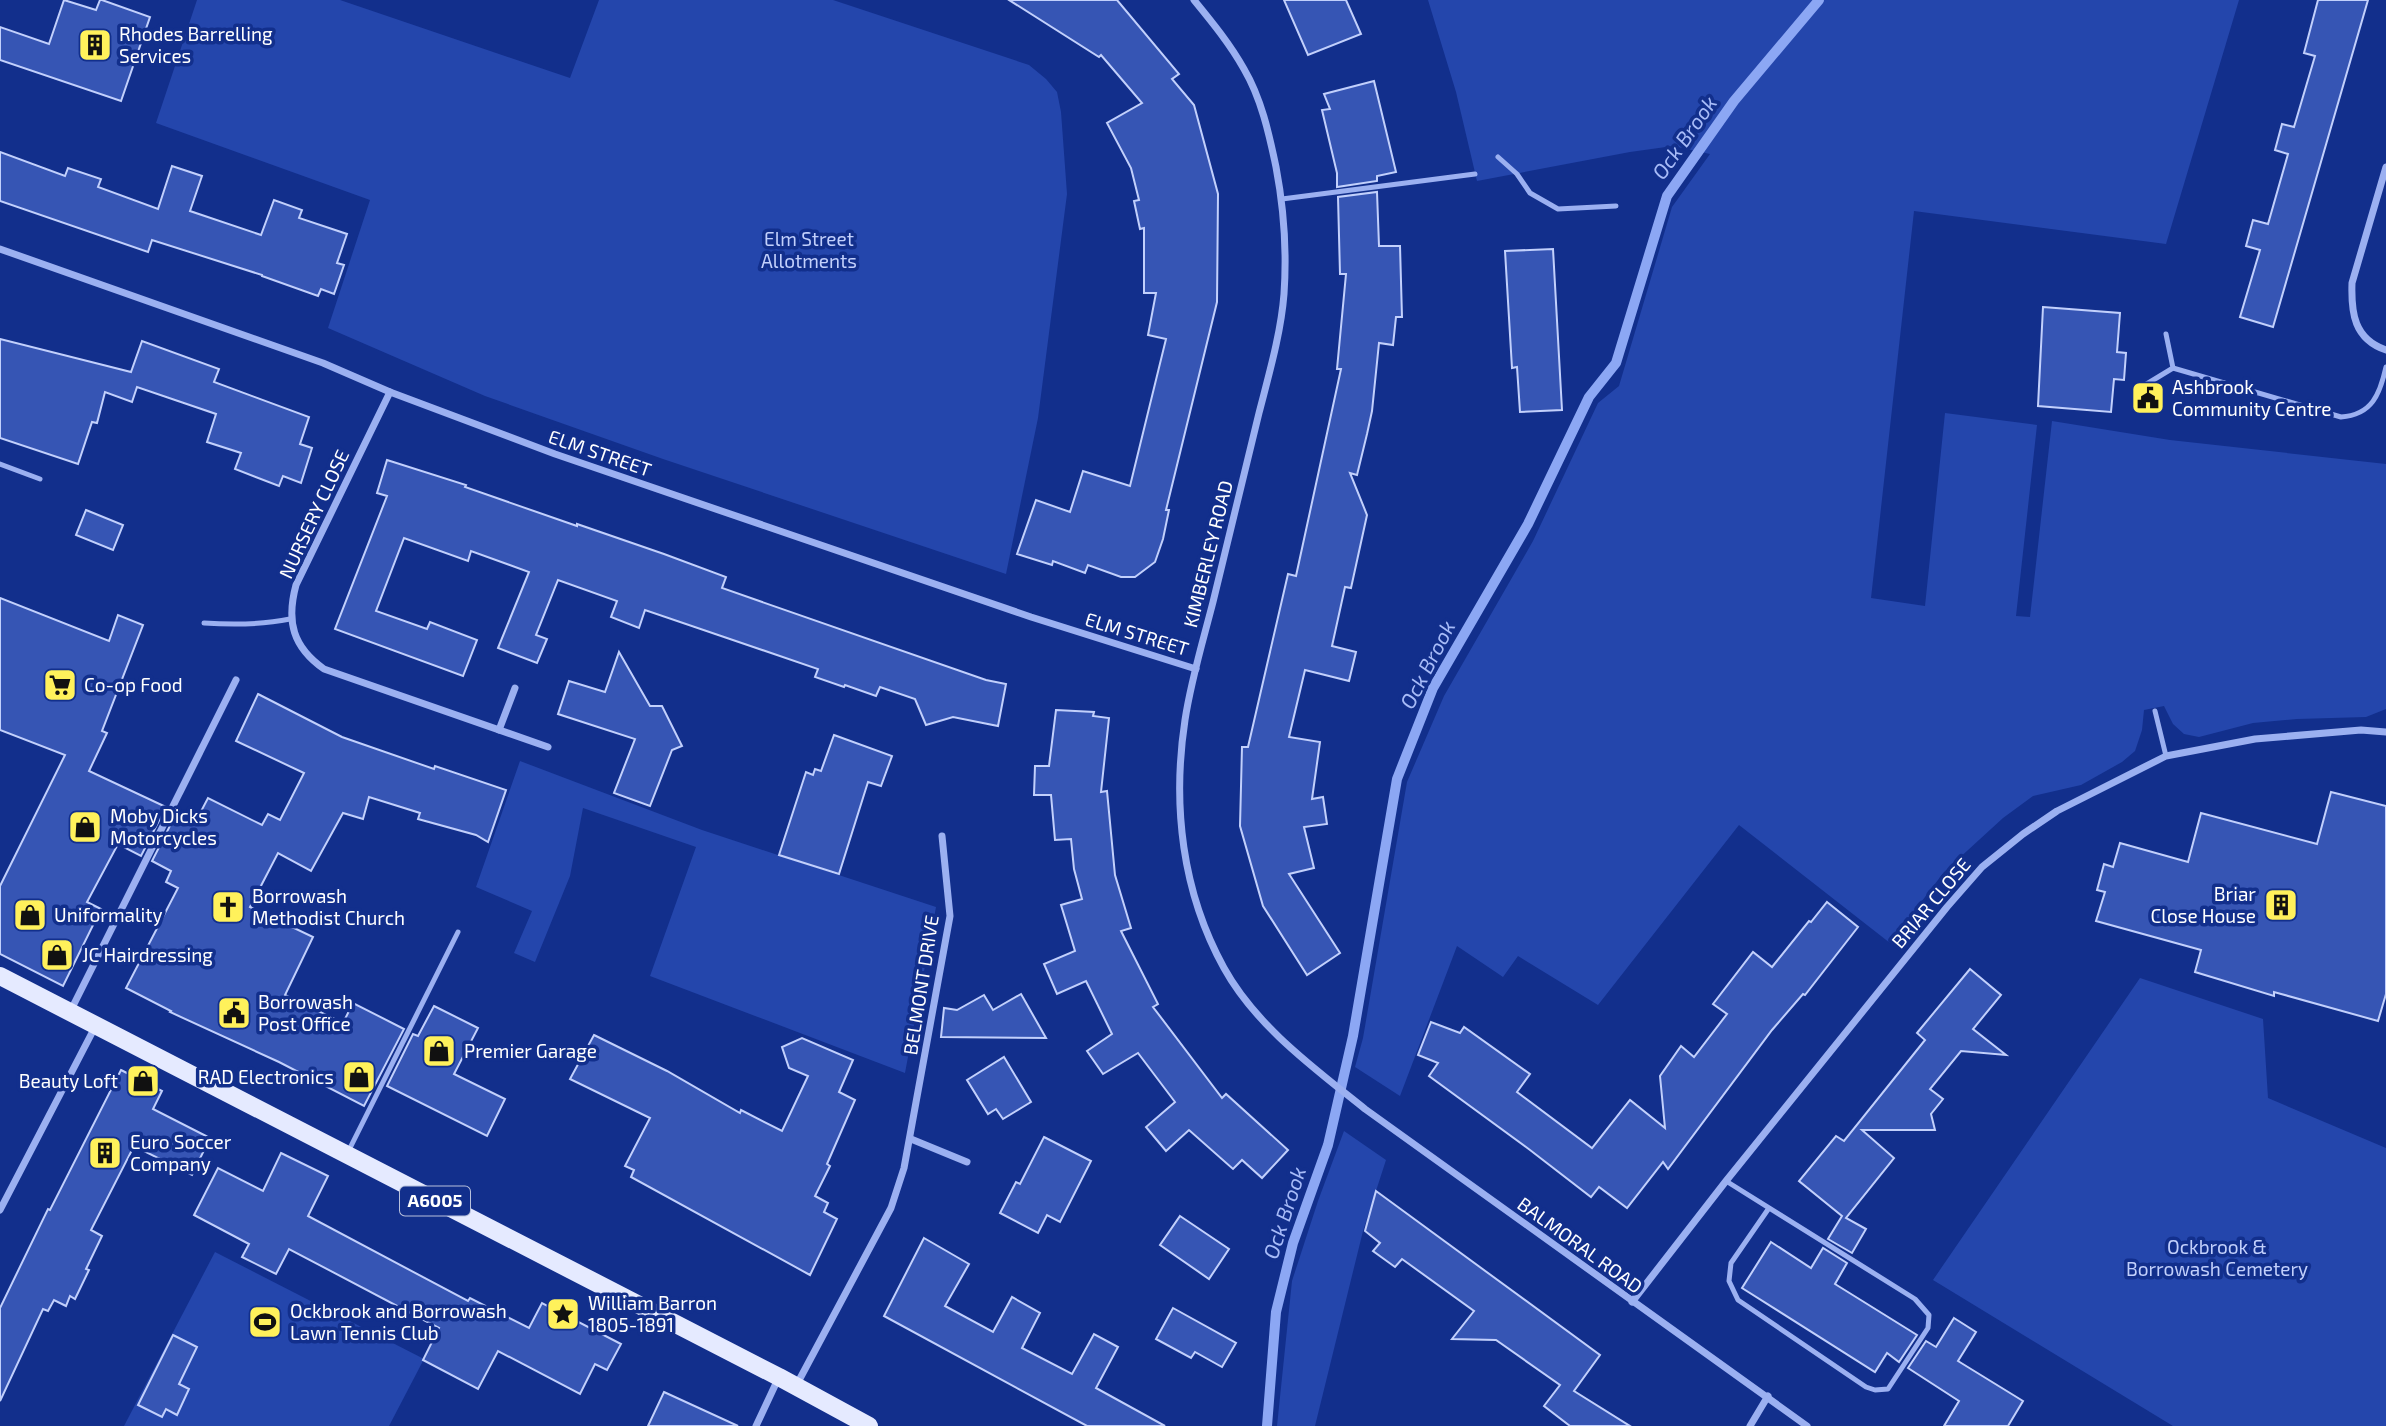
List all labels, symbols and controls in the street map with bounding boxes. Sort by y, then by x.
place label: Rhodes Barrelling Services [119,22,273,67]
building icon: Rhodes Barrelling Services [76,26,114,64]
water label: Ock Brook [1646,91,1721,183]
park label: Elm Street Allotments [761,227,857,272]
place label: Ashbrook Community Centre [2172,375,2332,420]
public building icon: Ashbrook Community Centre [2129,379,2167,417]
street label: ELM STREET [546,424,655,481]
street label: NURSERY CLOSE [274,446,353,582]
street label: KIMBERLEY ROAD [1178,478,1237,630]
street label: ELM STREET [1083,607,1192,660]
water label: Ock Brook [1394,616,1460,713]
supermarket icon: Co-op Food [41,666,79,704]
place label: Co-op Food [84,673,183,696]
place label: Moby Dicks Motorcycles [110,804,217,849]
shop icon: Moby Dicks Motorcycles [66,808,104,846]
street label: BRIAR CLOSE [1886,853,1975,952]
place label: Briar Close House [2150,882,2256,927]
place label: Borrowash Methodist Church [252,884,405,929]
building icon: Briar Close House [2262,886,2300,924]
church icon: Borrowash Methodist Church [209,888,247,926]
shop icon: Uniformality [11,896,49,934]
place label: Uniformality [54,903,163,926]
street label: BELMONT DRIVE [898,913,943,1057]
shop icon: JC Hairdressing [38,936,76,974]
place label: JC Hairdressing [82,943,213,966]
place label: Borrowash Post Office [258,990,353,1035]
public building icon: Borrowash Post Office [215,994,253,1032]
shop icon: Premier Garage [420,1032,458,1070]
place label: Premier Garage [464,1039,597,1062]
shop icon: RAD Electronics [340,1058,378,1096]
shop icon: Beauty Loft [124,1062,162,1100]
place label: RAD Electronics [198,1065,334,1088]
place label: Beauty Loft [19,1069,118,1092]
place label: Euro Soccer Company [130,1130,232,1175]
building icon: Euro Soccer Company [86,1134,124,1172]
water label: Ock Brook [1257,1163,1310,1262]
road number: A6005 [400,1186,470,1216]
street label: BALMORAL ROAD [1513,1192,1647,1298]
park label: Ockbrook & Borrowash Cemetery [2126,1235,2308,1280]
place label: William Barron 1805-1891 [588,1291,717,1336]
place icon: William Barron 1805-1891 [544,1295,582,1333]
place label: Ockbrook and Borrowash Lawn Tennis Club [290,1299,507,1344]
sports icon: Ockbrook and Borrowash Lawn Tennis Club [246,1303,284,1341]

